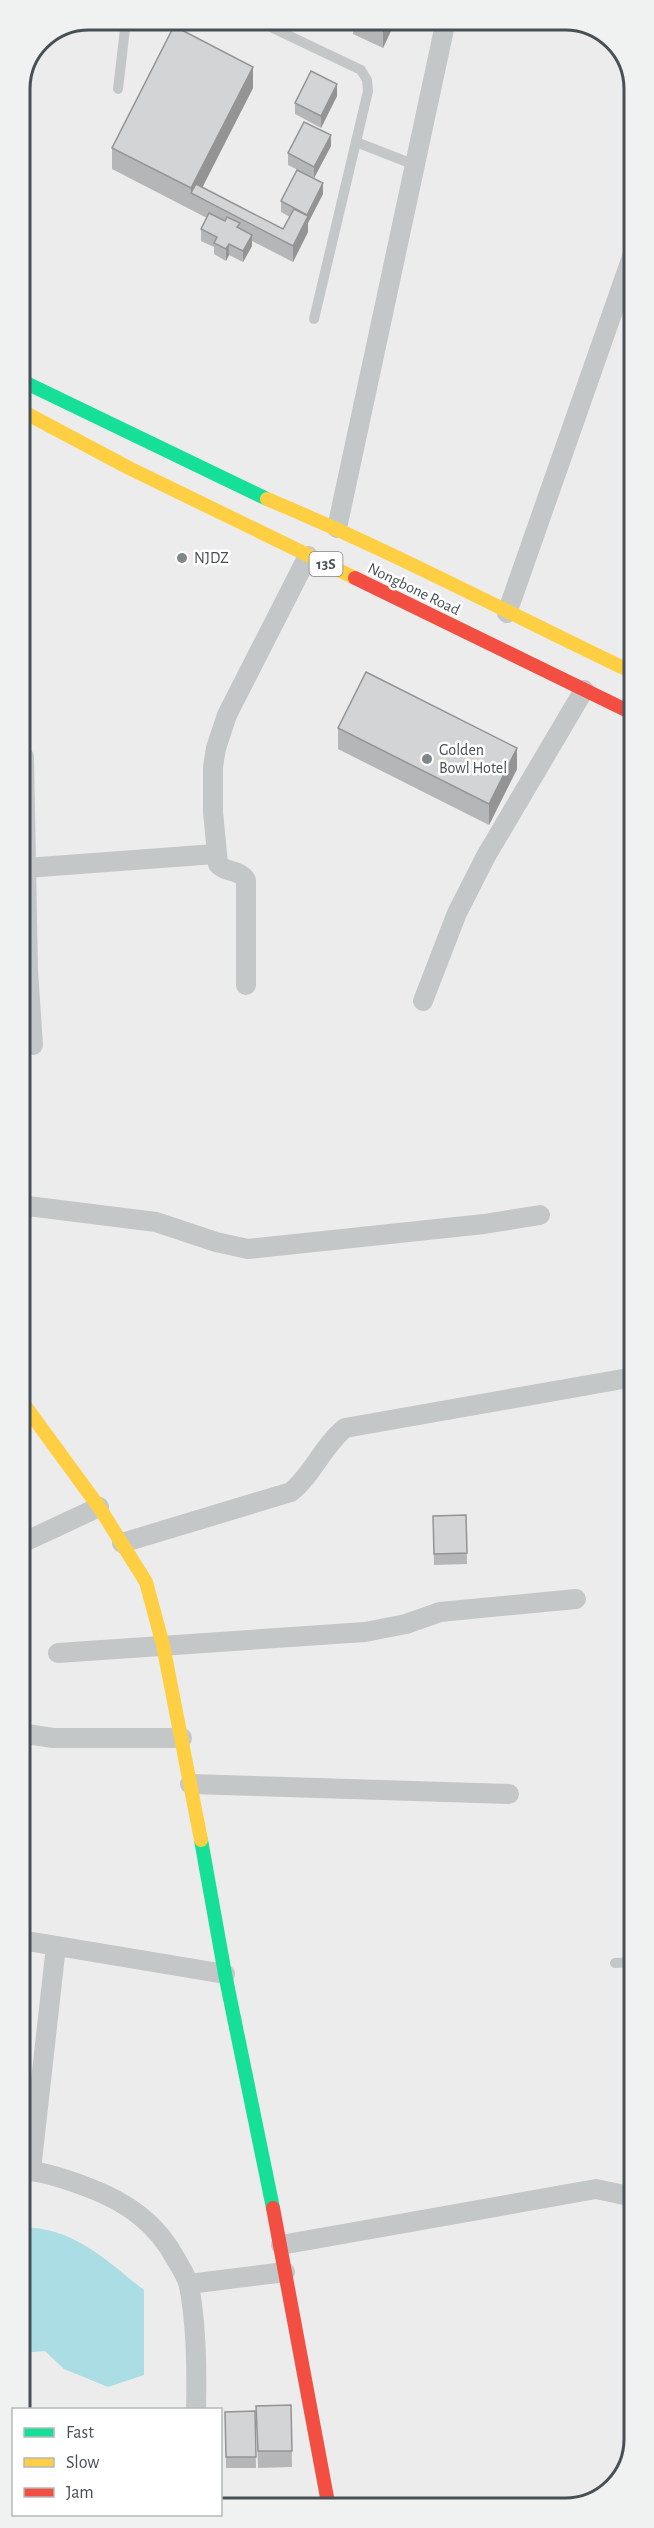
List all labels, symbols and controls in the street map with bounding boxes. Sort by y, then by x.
place label: NJDZ [194,550,229,566]
marker: NJDZ [175,551,189,565]
road number: 13S [310,552,342,576]
street label: Nongbone Road [365,560,463,618]
place label: Golden Bowl Hotel [439,742,507,776]
marker: Golden Bowl Hotel [420,752,434,766]
legend [12,2408,222,2516]
text: Fast [66,2424,94,2442]
text: Slow [66,2454,99,2472]
text: Jam [66,2484,94,2502]

